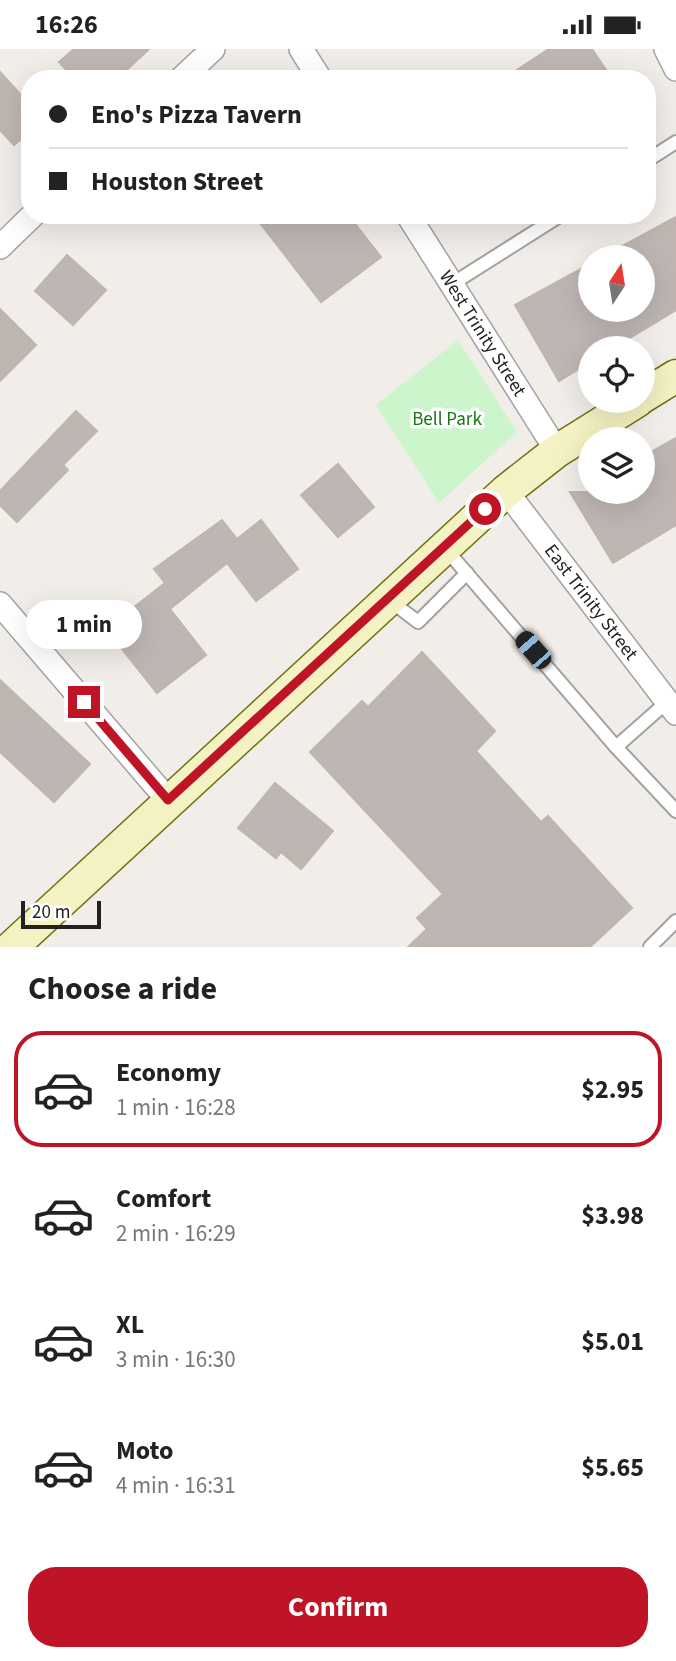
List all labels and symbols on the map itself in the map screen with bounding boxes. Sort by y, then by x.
north arrow [578,245,654,322]
street label: West Trinity Street [433,265,533,402]
park label: Bell Park [412,406,482,433]
route start [469,493,501,525]
street label: East Trinity Street [538,538,645,666]
callout: 1 min [26,601,142,649]
car [512,627,555,673]
route end [68,686,100,718]
scale bar [21,898,102,930]

